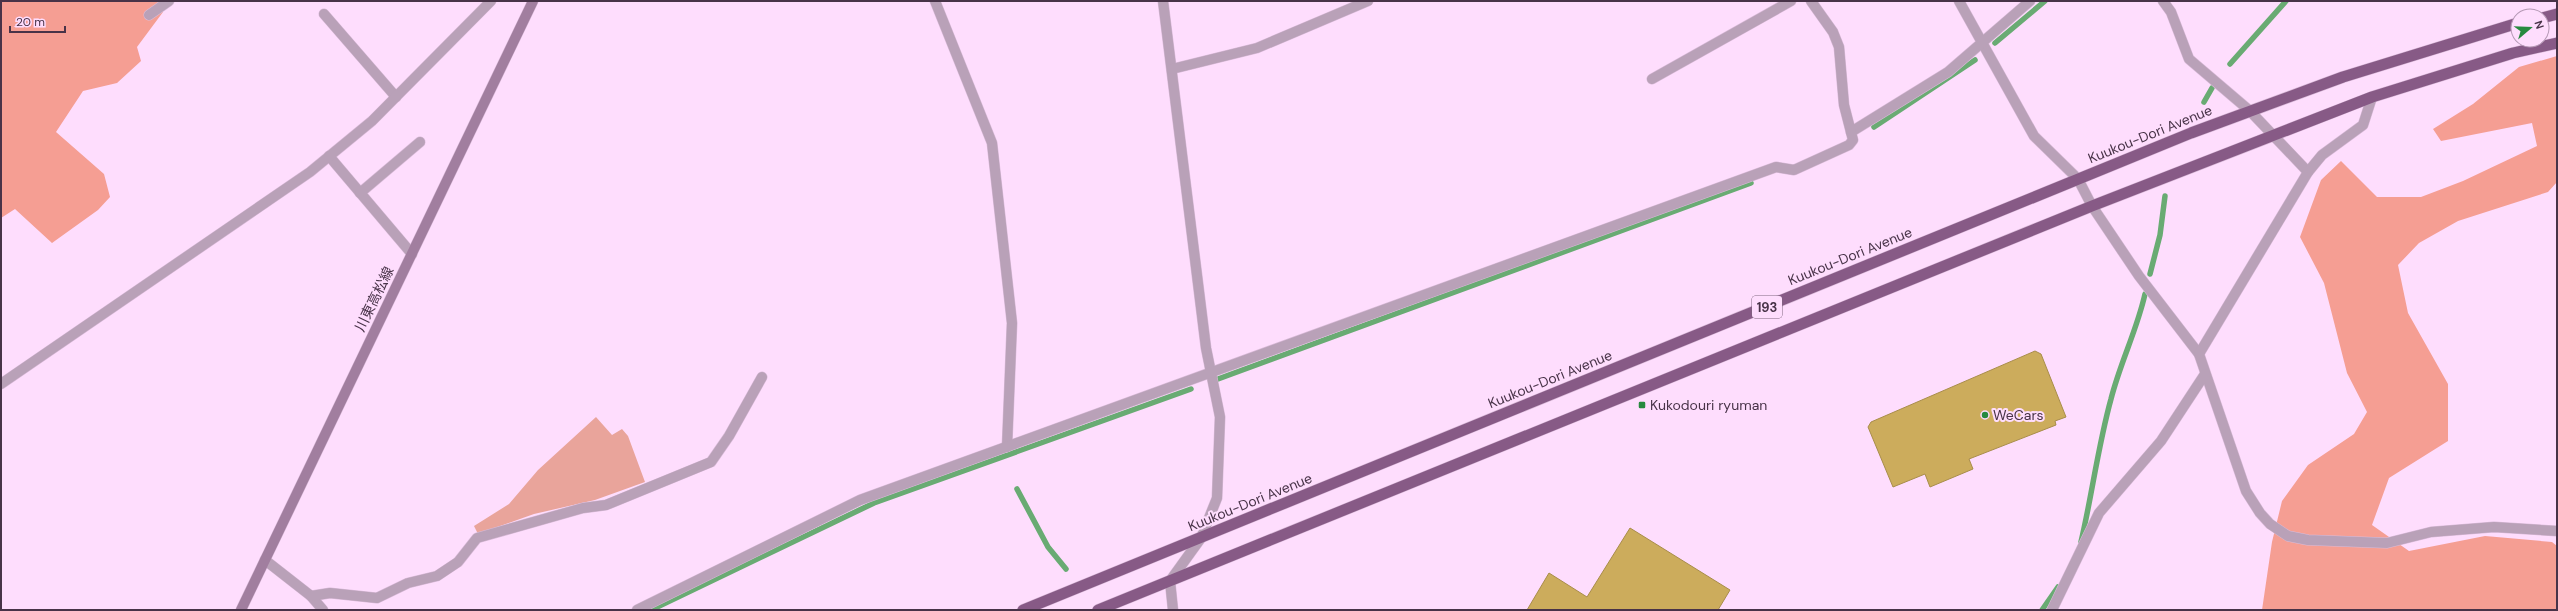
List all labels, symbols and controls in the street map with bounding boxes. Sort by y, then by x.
scale bar [10,8,65,34]
north arrow [2510,8,2550,48]
text: 20 m [16,14,45,30]
text: N [2532,19,2547,31]
street label: Kuukou-Dori Avenue [2085,101,2215,167]
street label: Kuukou-Dori Avenue [1785,223,1915,289]
street label: 川東高松線 [351,264,397,334]
road number: 193 [1752,296,1782,318]
street label: Kuukou-Dori Avenue [1485,346,1615,412]
place label: Kukodouri ryuman [1650,396,1767,414]
marker: Kukodouri ryuman [1637,400,1647,410]
place label: WeCars [1993,406,2044,424]
marker: WeCars [1980,410,1990,420]
street label: Kuukou-Dori Avenue [1185,469,1315,535]

